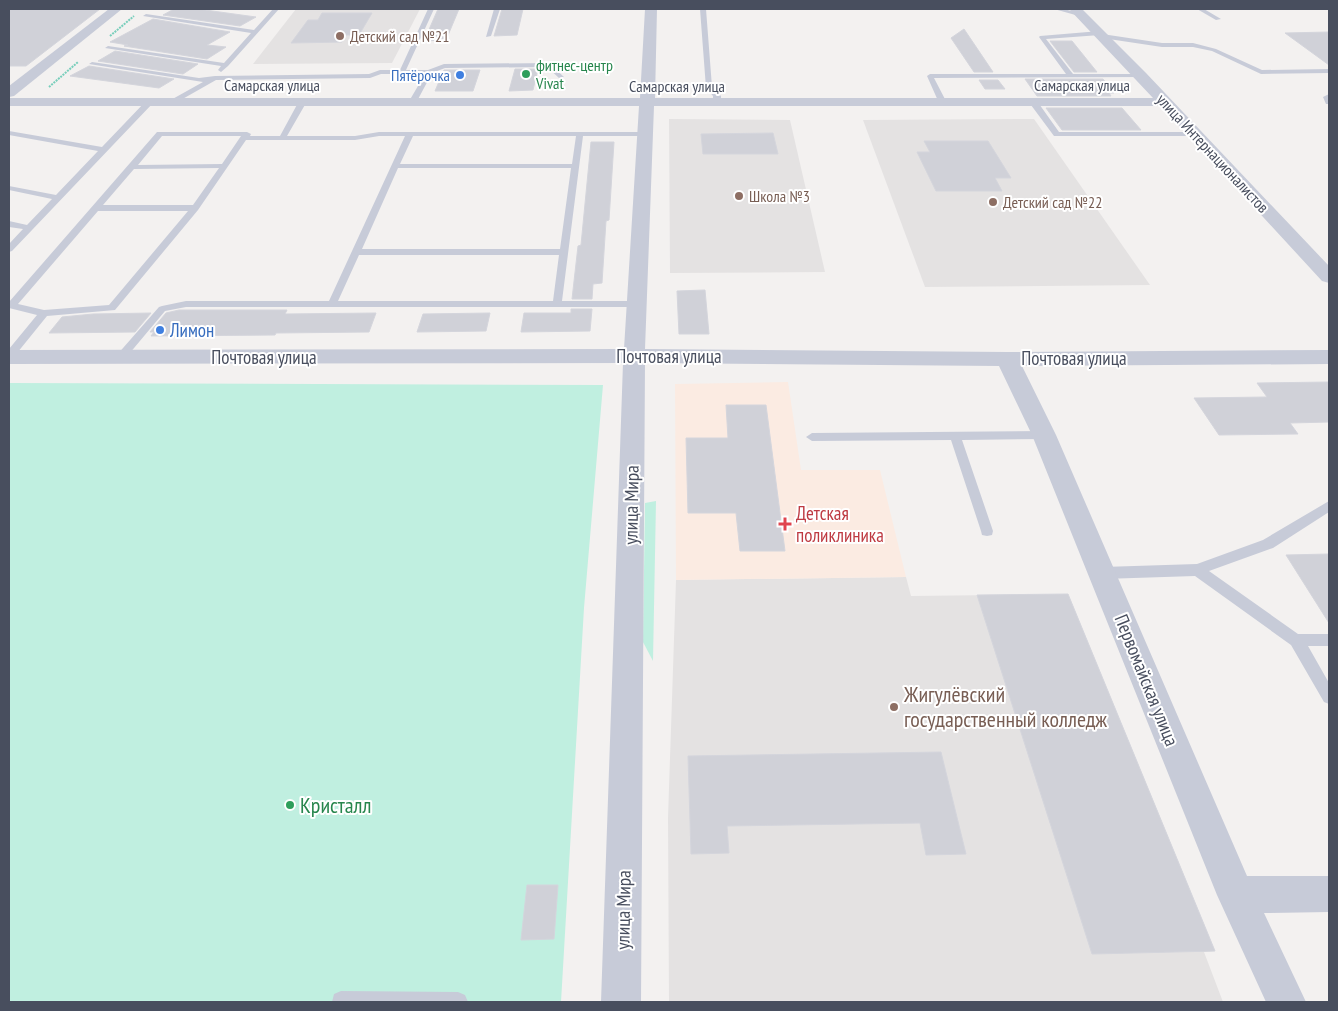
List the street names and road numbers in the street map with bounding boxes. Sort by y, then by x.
street label: Самарская улица [224,75,320,95]
street label: Самарская улица [1034,75,1130,95]
street label: Самарская улица [629,76,725,96]
street label: улица Интернационалистов [1153,89,1273,217]
street label: Почтовая улица [616,344,722,368]
street label: Почтовая улица [211,345,317,369]
street label: Почтовая улица [1021,346,1127,370]
street label: улица Мира [618,465,644,545]
street label: Первомайская улица [1110,611,1184,749]
street label: улица Мира [610,870,636,950]

